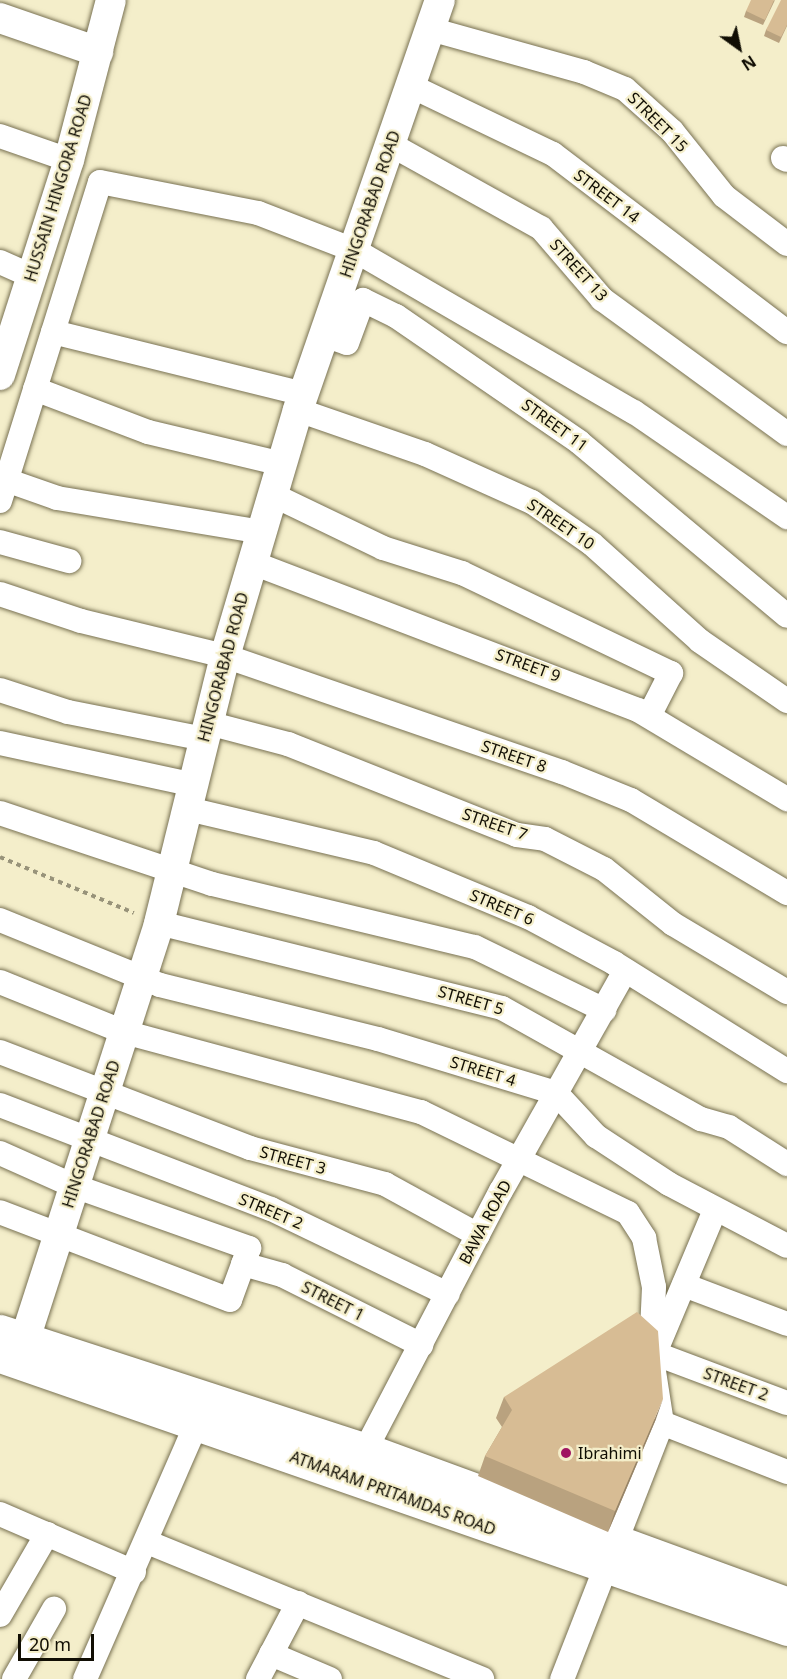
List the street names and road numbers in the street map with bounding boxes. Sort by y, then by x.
street label: STREET 15 [624,88,692,156]
street label: HUSSAIN HINGORA ROAD [20,92,96,284]
street label: HINGORABAD ROAD [336,128,404,280]
street label: STREET 14 [571,165,643,227]
street label: STREET 13 [546,235,612,305]
street label: STREET 11 [518,395,592,455]
street label: STREET 10 [524,495,598,553]
street label: HINGORABAD ROAD [194,590,252,744]
street label: STREET 9 [493,644,563,686]
street label: STREET 8 [479,736,549,776]
street label: STREET 7 [460,804,530,844]
street label: STREET 6 [467,885,537,929]
street label: STREET 5 [436,981,506,1019]
street label: STREET 4 [448,1052,518,1090]
street label: HINGORABAD ROAD [58,1058,124,1210]
street label: STREET 3 [258,1142,328,1178]
street label: BAWA ROAD [455,1177,515,1267]
street label: STREET 2 [236,1189,306,1233]
street label: STREET 1 [299,1277,367,1325]
street label: STREET 2 [701,1363,771,1405]
street label: ATMARAM PRITAMDAS ROAD [287,1447,499,1539]

